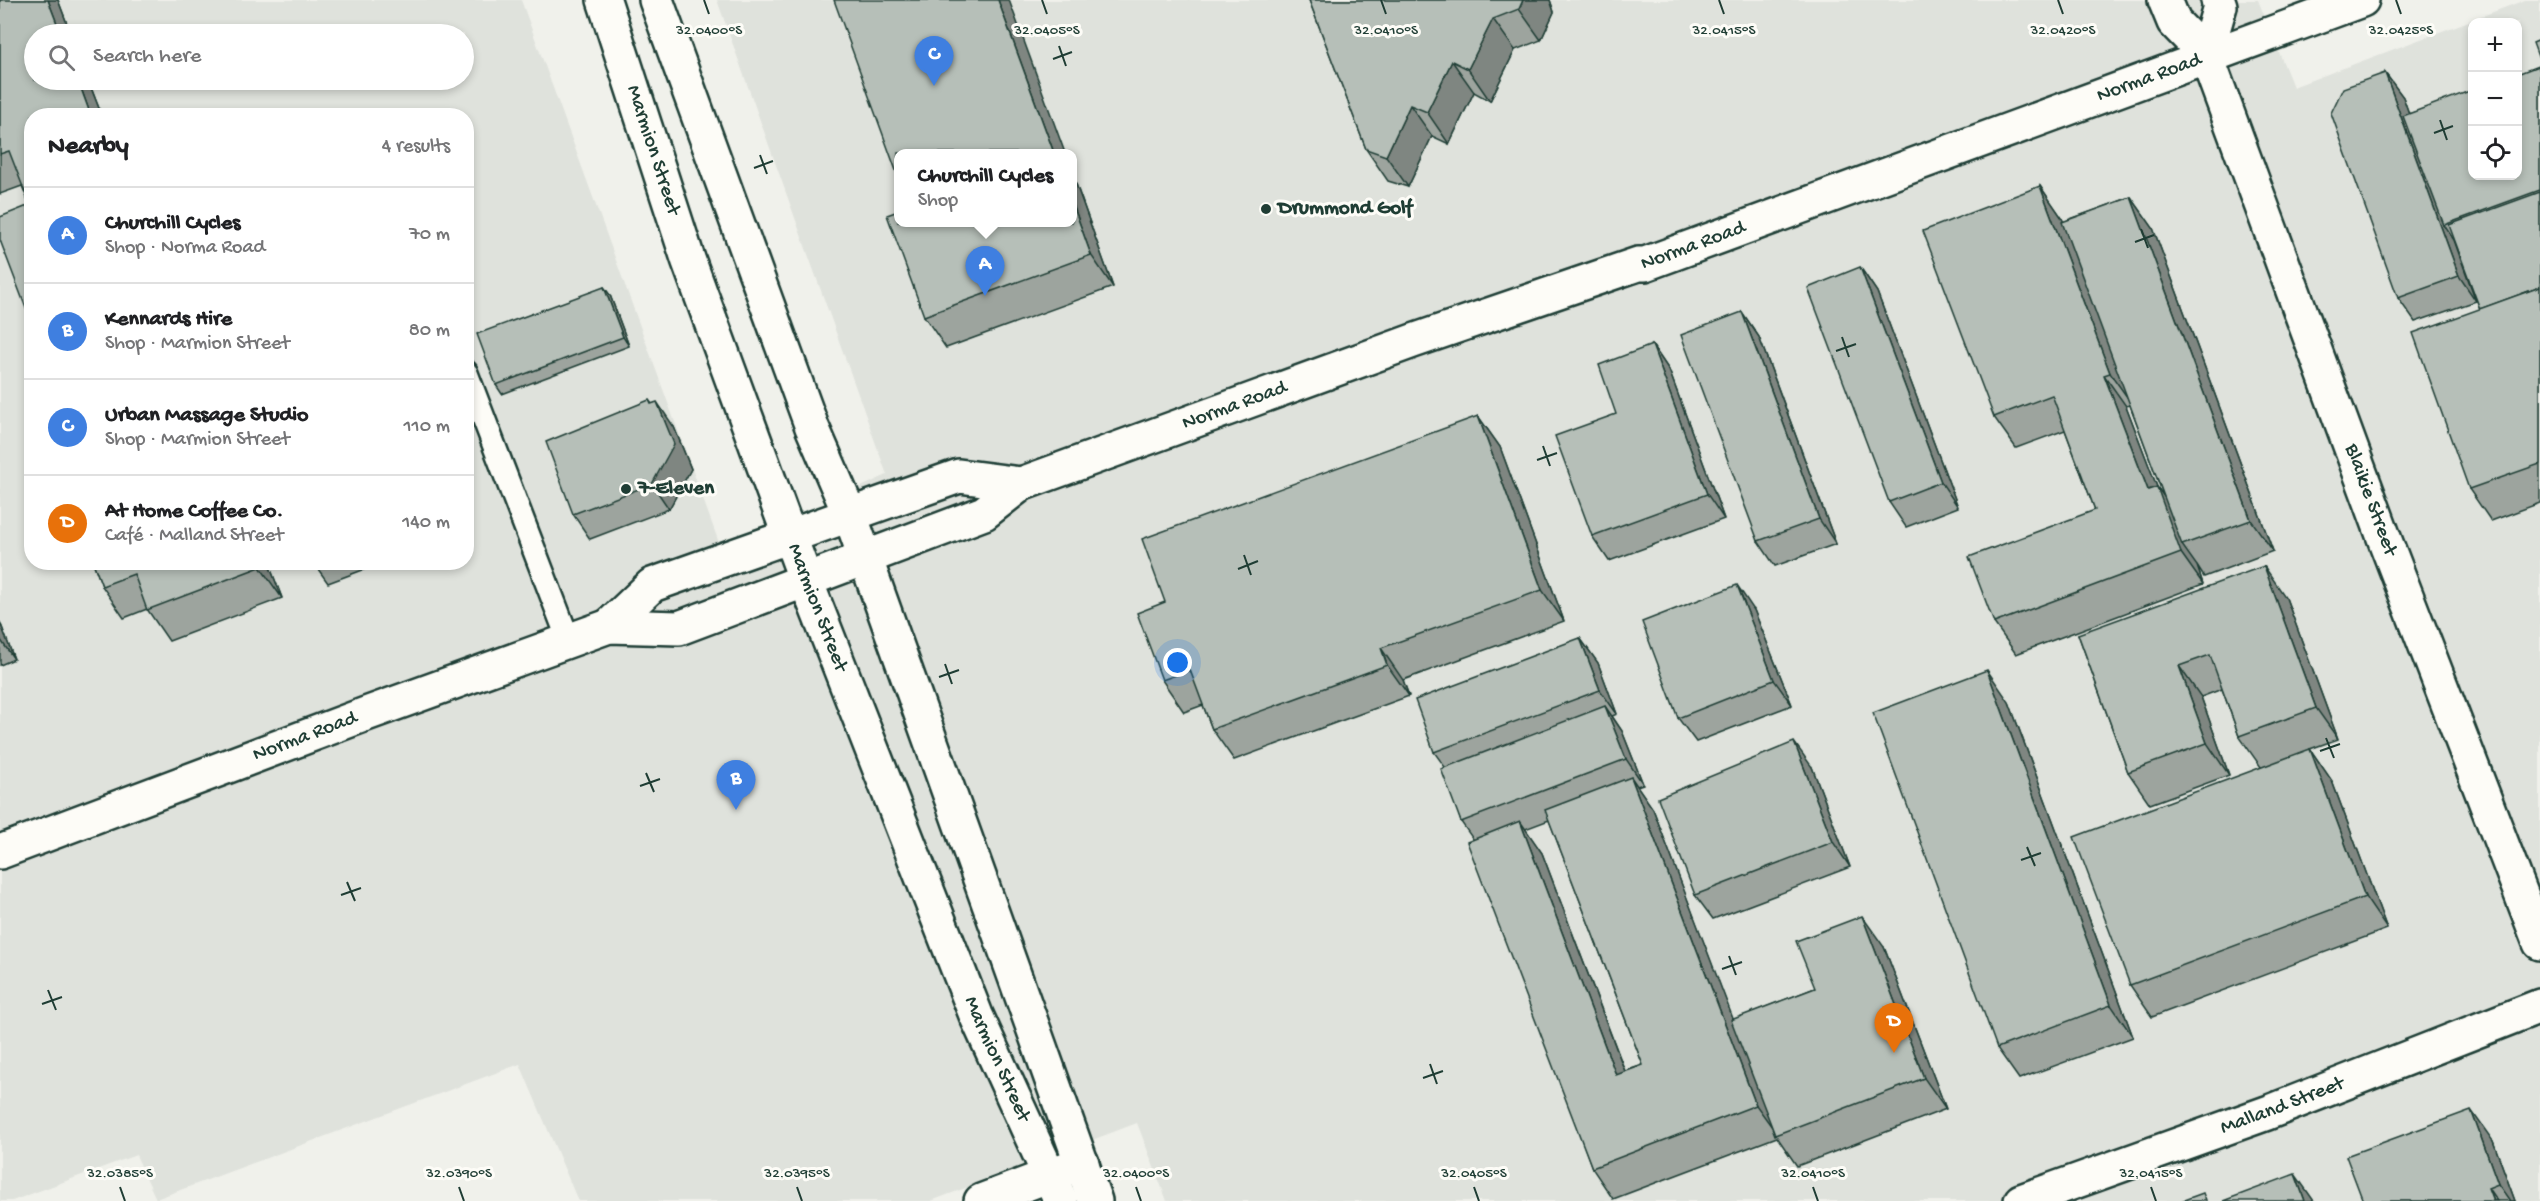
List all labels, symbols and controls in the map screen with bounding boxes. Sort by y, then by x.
map controls [2468,18,2522,180]
button: + [2468,18,2522,72]
text: 32.0400°S [675,22,742,40]
text: 32.0405°S [1013,22,1080,40]
text: 32.0410°S [1353,22,1418,40]
text: 32.0415°S [1691,22,1756,40]
text: 32.0420°S [2029,22,2096,40]
text: 32.0425°S [2368,22,2433,40]
search box [24,24,474,90]
pin: C [914,36,954,86]
icon: search [45,41,78,74]
text: Search here [93,44,201,70]
street label: Norma Road [2094,47,2207,109]
button: − [2468,72,2522,126]
street label: Marmion Street [620,82,686,221]
button: locate [2468,126,2522,180]
text: Nearby [48,132,129,163]
text: 4 results [382,136,450,159]
popup [894,149,1077,227]
text: Churchill Cycles [918,164,1053,190]
text: Shop [918,190,958,213]
place label: Drummond Golf [1276,197,1415,222]
marker: Drummond Golf [1259,202,1273,216]
text: Churchill Cycles [105,211,240,237]
street label: Norma Road [1637,215,1750,277]
text: A [62,224,73,247]
text: 70 m [409,224,450,247]
text: Shop · Norma Road [105,237,265,260]
pin: A [966,246,1004,296]
text: Kennards Hire [105,307,232,333]
text: B [62,320,73,343]
text: 80 m [409,320,450,343]
text: Shop · Marmion Street [105,333,290,356]
street label: Norma Road [1179,375,1292,437]
text: Urban Massage Studio [105,403,309,429]
text: C [62,416,73,439]
text: 110 m [404,416,450,439]
text: Shop · Marmion Street [105,429,290,452]
street label: Blaikie Street [2338,440,2403,562]
place label: 7-Eleven [637,477,715,502]
marker: 7-Eleven [619,482,633,496]
text: At Home Coffee Co. [105,499,283,525]
text: D [61,512,74,535]
text: 140 m [402,512,450,535]
text: Café · Malland Street [105,525,283,548]
street label: Marmion Street [781,540,854,677]
your location [1163,648,1192,677]
street label: Norma Road [249,705,362,768]
pin: B [716,760,756,810]
street label: Marmion Street [957,993,1037,1128]
pin: D [1874,1004,1914,1053]
street label: Malland Street [2217,1071,2350,1141]
text: 32.0385°S [86,1165,153,1183]
text: 32.0390°S [425,1165,492,1183]
text: 32.0395°S [763,1165,830,1183]
text: 32.0400°S [1102,1165,1169,1183]
text: 32.0405°S [1440,1165,1507,1183]
text: 32.0410°S [1780,1165,1845,1183]
text: 32.0415°S [2118,1165,2183,1183]

